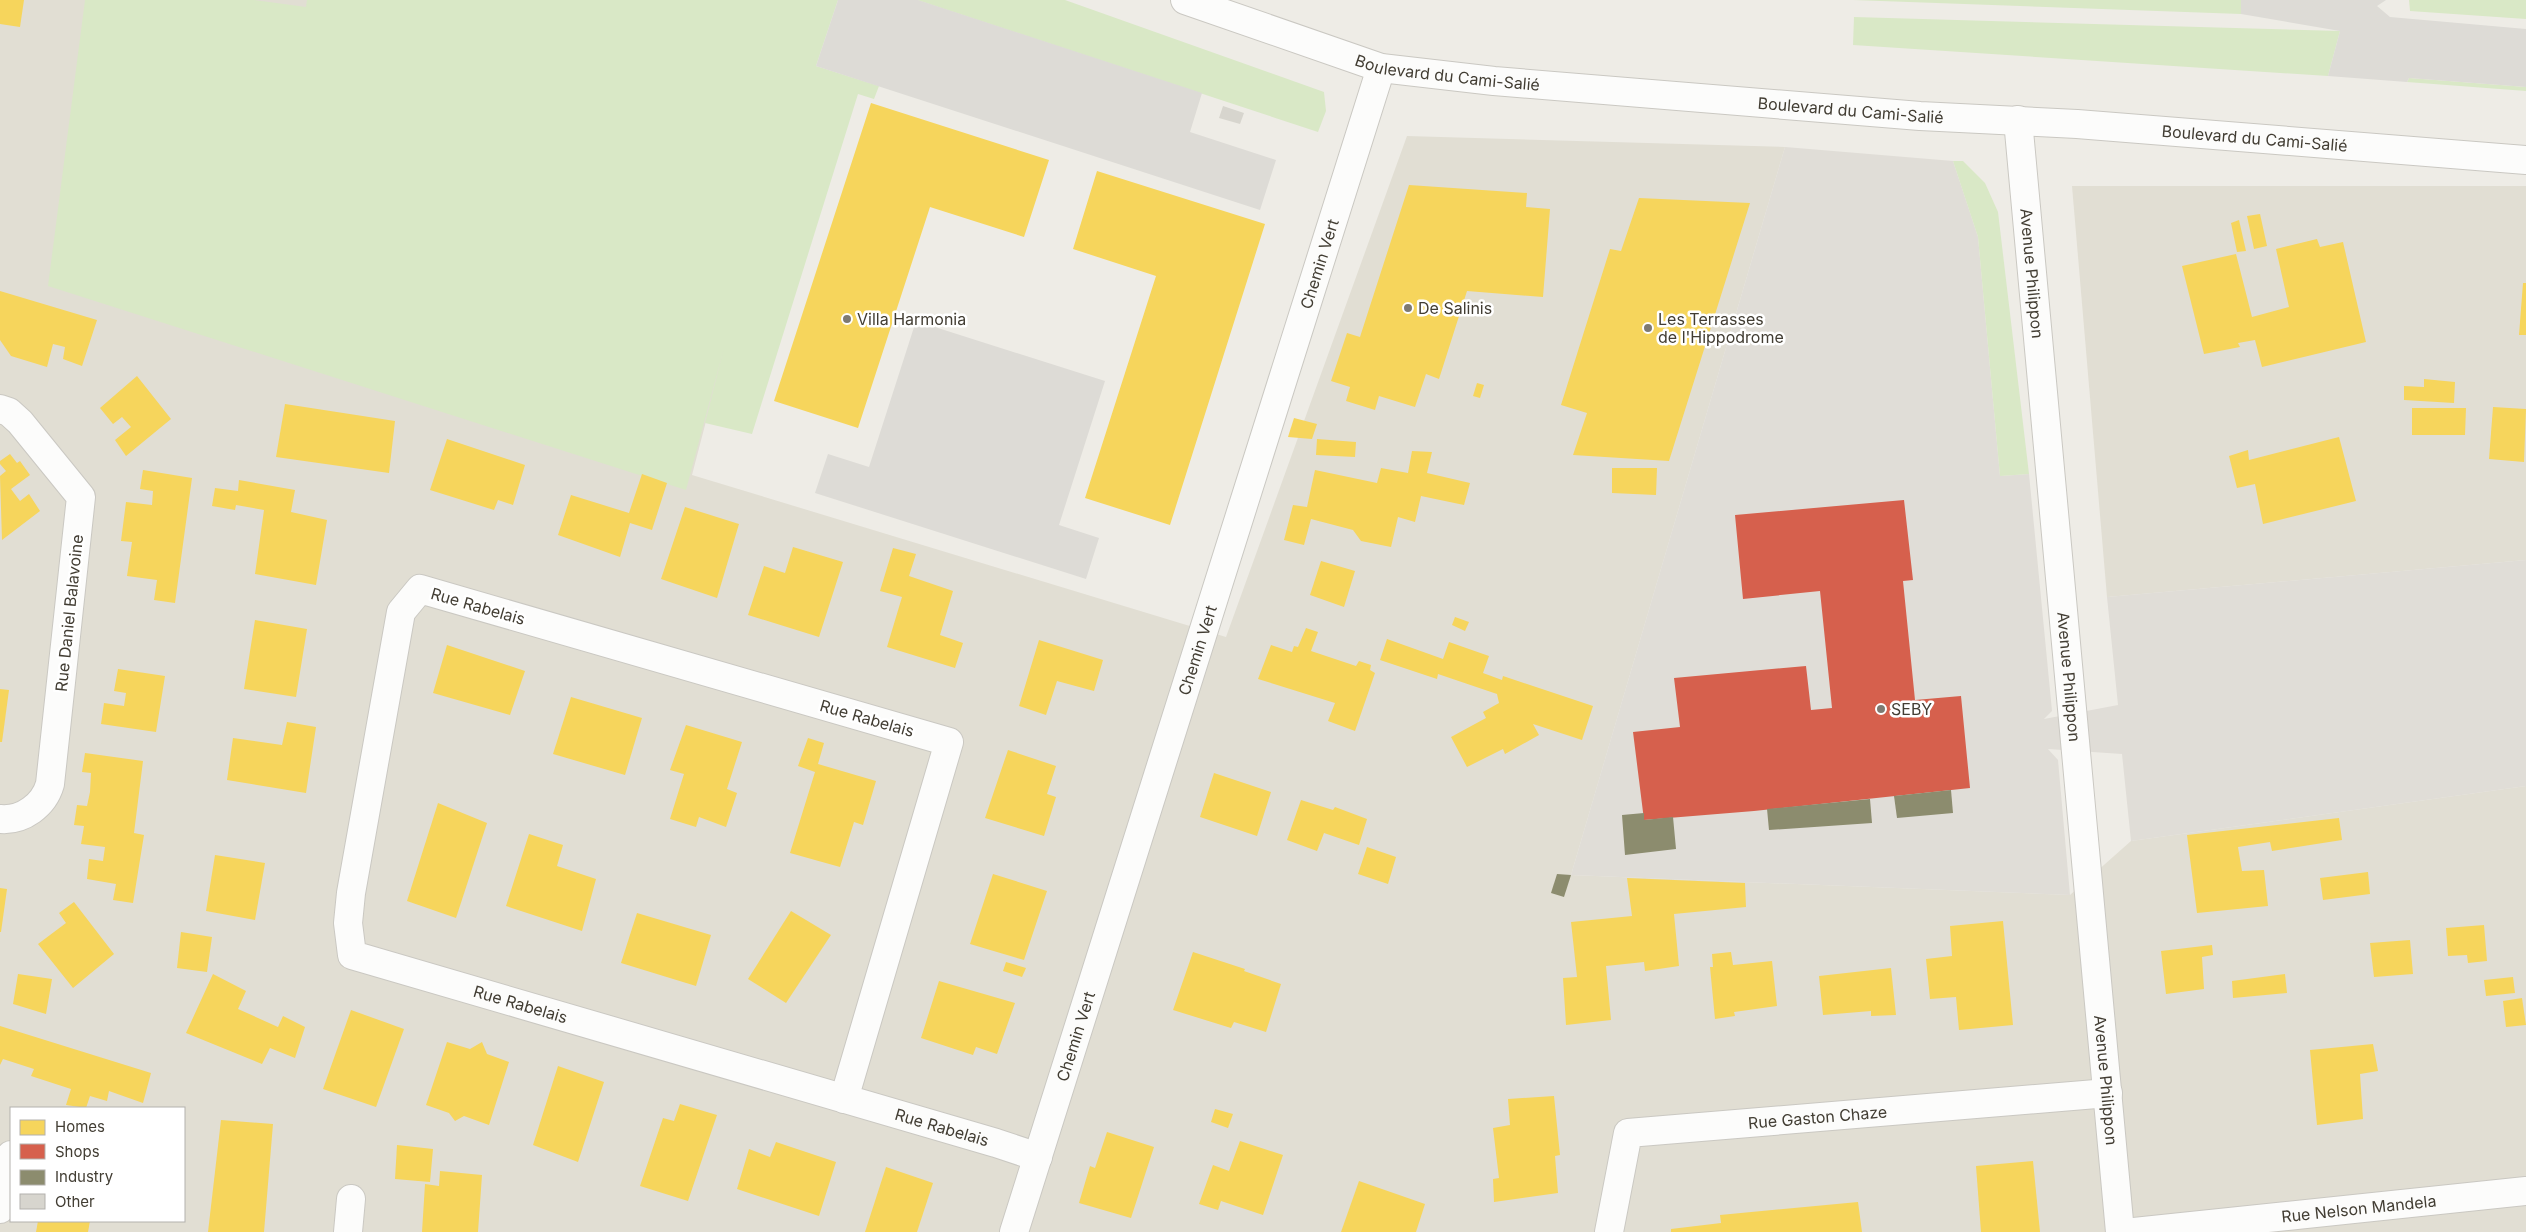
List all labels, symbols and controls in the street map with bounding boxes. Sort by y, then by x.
street label: Boulevard du Cami-Salié [1353,50,1541,95]
street label: Boulevard du Cami-Salié [1757,93,1944,127]
street label: Boulevard du Cami-Salié [2161,121,2348,156]
street label: Avenue Philippon [2016,207,2048,339]
street label: Chemin Vert [1296,216,1343,312]
place label: De Salinis [1418,298,1492,318]
marker: De Salinis [1402,302,1414,314]
place label: Villa Harmonia [857,309,966,329]
place label: Les Terrasses de l'Hippodrome [1658,309,1784,347]
marker: Villa Harmonia [841,313,853,325]
marker: Les Terrasses de l'Hippodrome [1642,322,1654,334]
street label: Rue Daniel Balavoine [51,533,87,693]
street label: Rue Rabelais [429,583,527,629]
street label: Chemin Vert [1174,603,1221,698]
street label: Avenue Philippon [2053,611,2085,743]
street label: Rue Rabelais [818,695,916,741]
place label: SEBY [1891,699,1932,719]
marker: SEBY [1875,703,1887,715]
street label: Rue Rabelais [471,981,570,1027]
street label: Chemin Vert [1052,989,1099,1084]
street label: Avenue Philippon [2090,1014,2122,1146]
street label: Rue Gaston Chaze [1747,1101,1888,1133]
street label: Rue Rabelais [893,1104,991,1150]
legend [10,1107,185,1222]
text: Homes [55,1117,105,1136]
text: Shops [55,1142,100,1161]
text: Industry [55,1167,114,1186]
street label: Rue Nelson Mandela [2280,1190,2437,1227]
text: Other [55,1192,95,1211]

